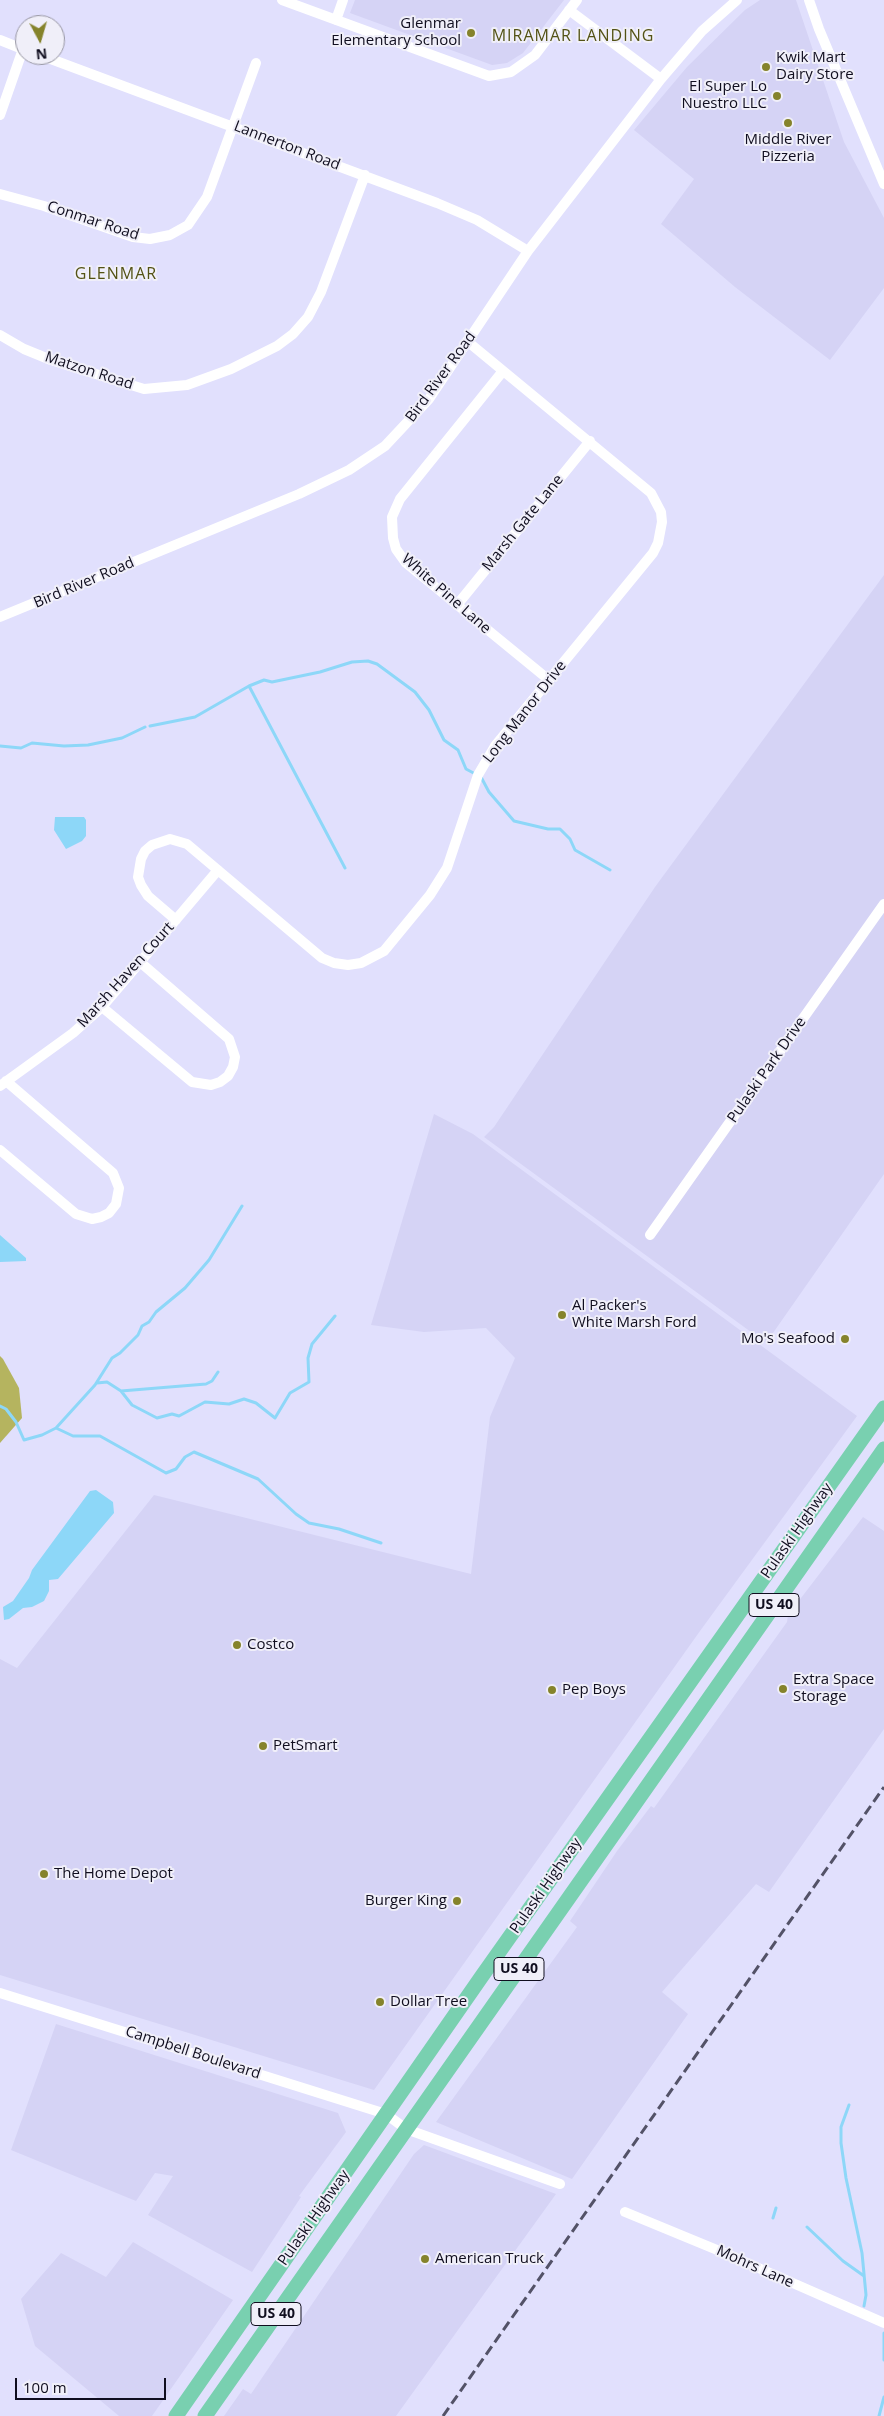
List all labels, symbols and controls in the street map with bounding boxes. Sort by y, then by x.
north arrow [15,15,65,65]
place label: Glenmar Elementary School [331,15,461,50]
district label: MIRAMAR LANDING [490,26,656,46]
marker: Glenmar Elementary School [465,27,477,39]
text: N [35,44,48,64]
place label: Kwik Mart Dairy Store [776,49,854,84]
marker: Kwik Mart Dairy Store [760,61,772,73]
place label: El Super Lo Nuestro LLC [681,78,767,113]
marker: El Super Lo Nuestro LLC [771,90,783,102]
street label: Lannerton Road [231,117,343,175]
marker: Middle River Pizzeria [782,117,794,129]
place label: Middle River Pizzeria [745,131,831,166]
street label: Conmar Road [45,198,141,244]
district label: GLENMAR [74,264,158,284]
street label: Bird River Road [402,328,480,426]
street label: Matzon Road [42,348,136,394]
street label: Marsh Gate Lane [479,471,567,575]
street label: White Pine Lane [398,550,494,638]
street label: Bird River Road [31,554,137,612]
street label: Long Manor Drive [479,657,571,767]
street label: Marsh Haven Court [74,919,178,1031]
street label: Pulaski Park Drive [724,1014,810,1126]
place label: Al Packer's White Marsh Ford [572,1297,697,1332]
marker: Al Packer's White Marsh Ford [556,1309,568,1321]
place label: Mo's Seafood [741,1330,835,1348]
marker: Mo's Seafood [839,1333,851,1345]
street label: Pulaski Highway [757,1480,837,1582]
road number: US 40 [749,1594,799,1616]
place label: Costco [247,1636,294,1654]
marker: Costco [231,1639,243,1651]
place label: Extra Space Storage [793,1671,874,1706]
place label: Pep Boys [562,1681,626,1699]
marker: Extra Space Storage [777,1683,789,1695]
marker: Pep Boys [546,1684,558,1696]
place label: PetSmart [273,1737,338,1755]
marker: PetSmart [257,1740,269,1752]
street label: Pulaski Highway [506,1835,586,1937]
place label: The Home Depot [54,1865,173,1883]
marker: The Home Depot [38,1868,50,1880]
place label: Burger King [365,1892,447,1910]
marker: Burger King [451,1895,463,1907]
road number: US 40 [494,1958,544,1980]
place label: Dollar Tree [390,1993,467,2011]
marker: Dollar Tree [374,1996,386,2008]
street label: Campbell Boulevard [123,2023,263,2083]
street label: Pulaski Highway [274,2167,354,2269]
street label: Mohrs Lane [714,2242,796,2292]
place label: American Truck [435,2250,544,2268]
marker: American Truck [419,2253,431,2265]
road number: US 40 [251,2302,301,2326]
scale bar [18,2368,169,2400]
text: 100 m [23,2377,67,2397]

